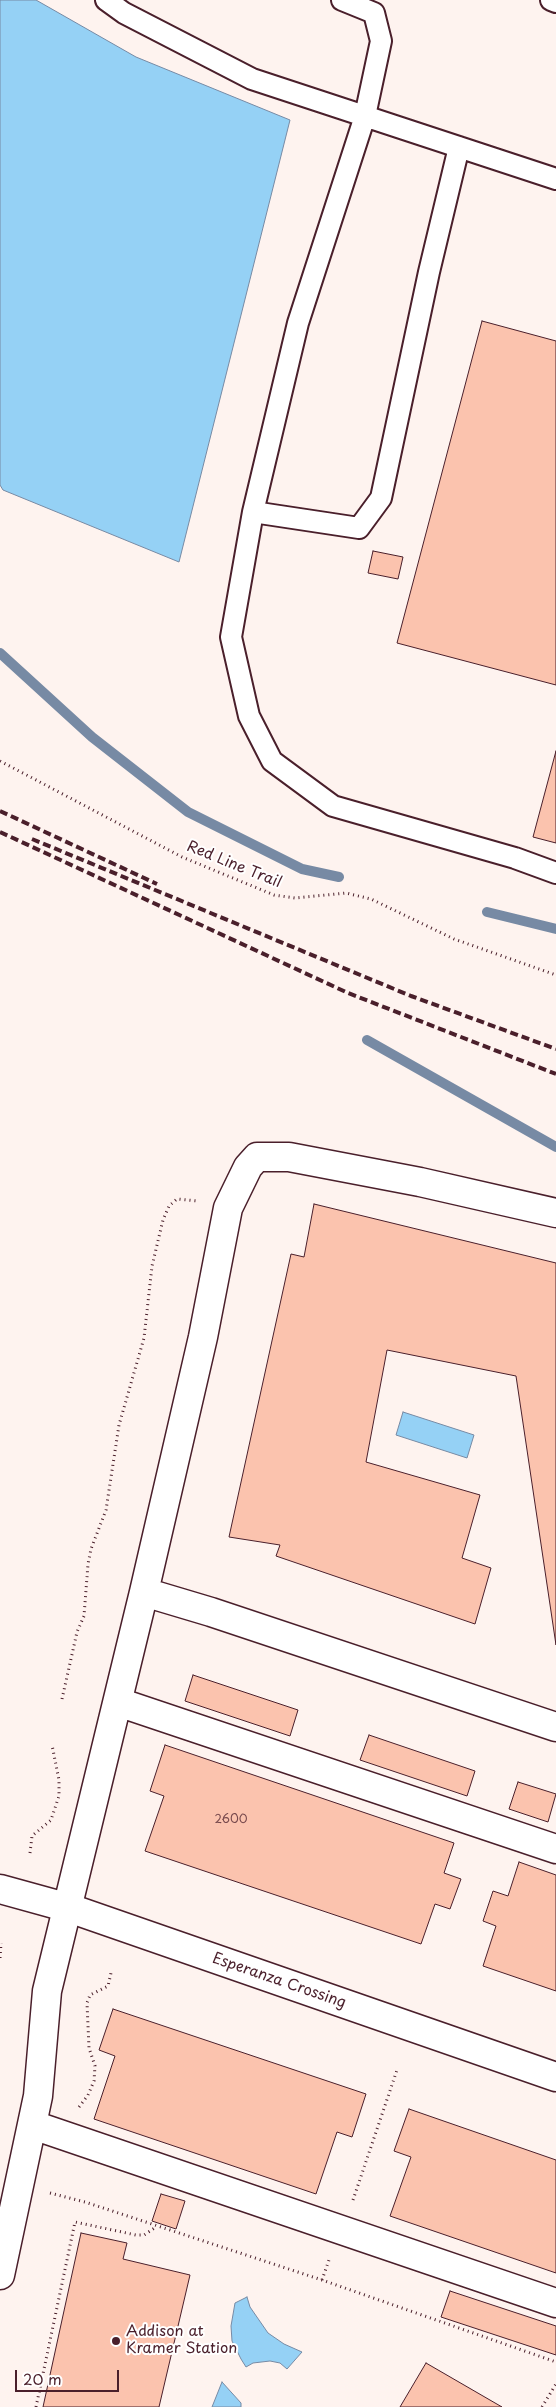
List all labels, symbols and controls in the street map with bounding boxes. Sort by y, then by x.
street label: Red Line Trail [184,838,284,892]
house number: 2600 [214,1813,248,1827]
street label: Esperanza Crossing [210,1950,348,2012]
place label: Addison at Kramer Station [126,2323,237,2358]
marker: Addison at Kramer Station [110,2335,122,2347]
scale bar [18,2360,121,2392]
text: 20 m [23,2367,62,2390]

